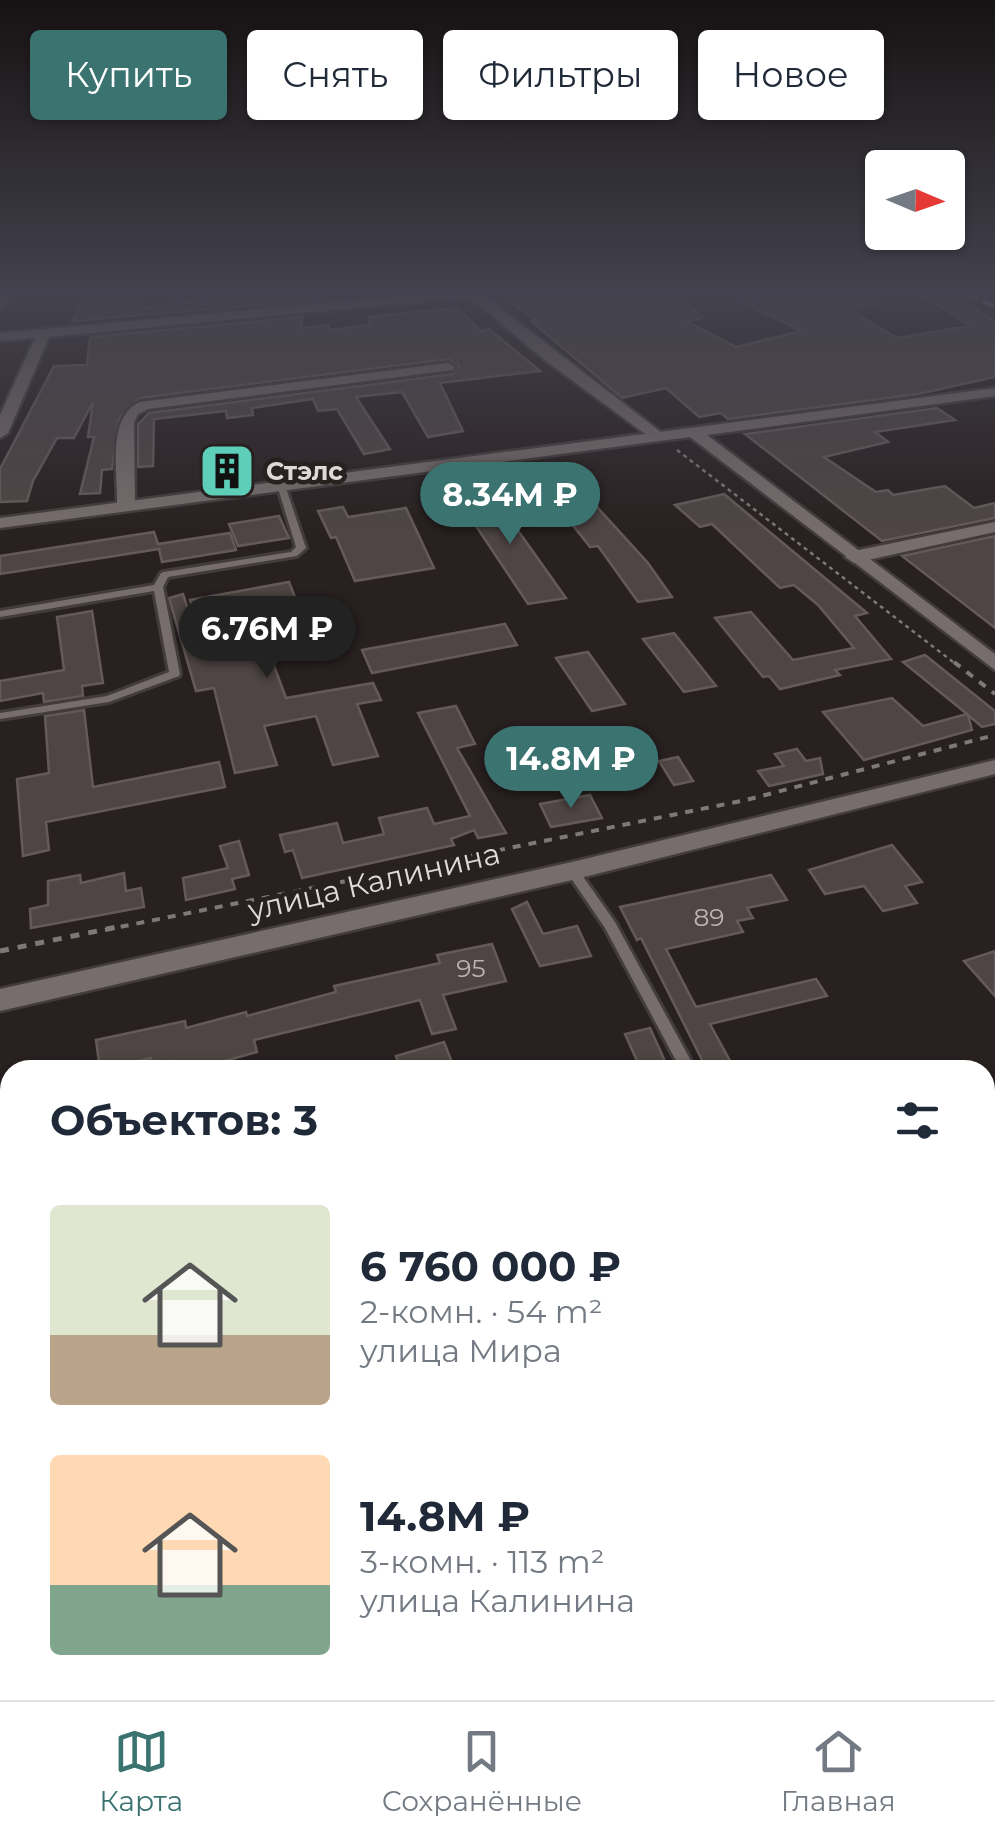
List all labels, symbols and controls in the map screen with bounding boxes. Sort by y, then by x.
chip: Купить [30,30,227,120]
chip: Снять [247,30,423,120]
chip: Фильтры [443,30,678,120]
chip: Новое [698,30,884,120]
north arrow [865,150,965,250]
map controls [865,150,965,250]
building icon: Стэлс [197,441,257,501]
place label: Стэлс [266,456,343,486]
pin: 8.34M ₽ [418,462,602,547]
text: 8.34M ₽ [442,475,578,514]
pin: 6.76M ₽ [175,596,359,681]
text: 6.76M ₽ [201,609,333,648]
pin: 14.8M ₽ [479,726,663,811]
text: 14.8M ₽ [506,739,636,778]
street label: улица Калинина [243,834,504,929]
house number: 89 [693,902,725,932]
house number: 95 [456,953,486,983]
icon: filters [890,1093,945,1148]
text: Объектов: 3 [50,1094,318,1146]
text: 6 760 000 ₽ [360,1240,621,1292]
icon: home [130,1245,250,1365]
text: 2-комн. · 54 m² [360,1292,602,1331]
text: улица Мира [360,1331,562,1370]
text: 14.8M ₽ [360,1490,530,1542]
icon: home [130,1495,250,1615]
text: 3-комн. · 113 m² [360,1542,604,1581]
text: улица Калинина [360,1581,635,1620]
tab: Карта [99,1724,183,1818]
tab: Сохранённые [382,1724,582,1818]
tab: Главная [781,1724,896,1818]

